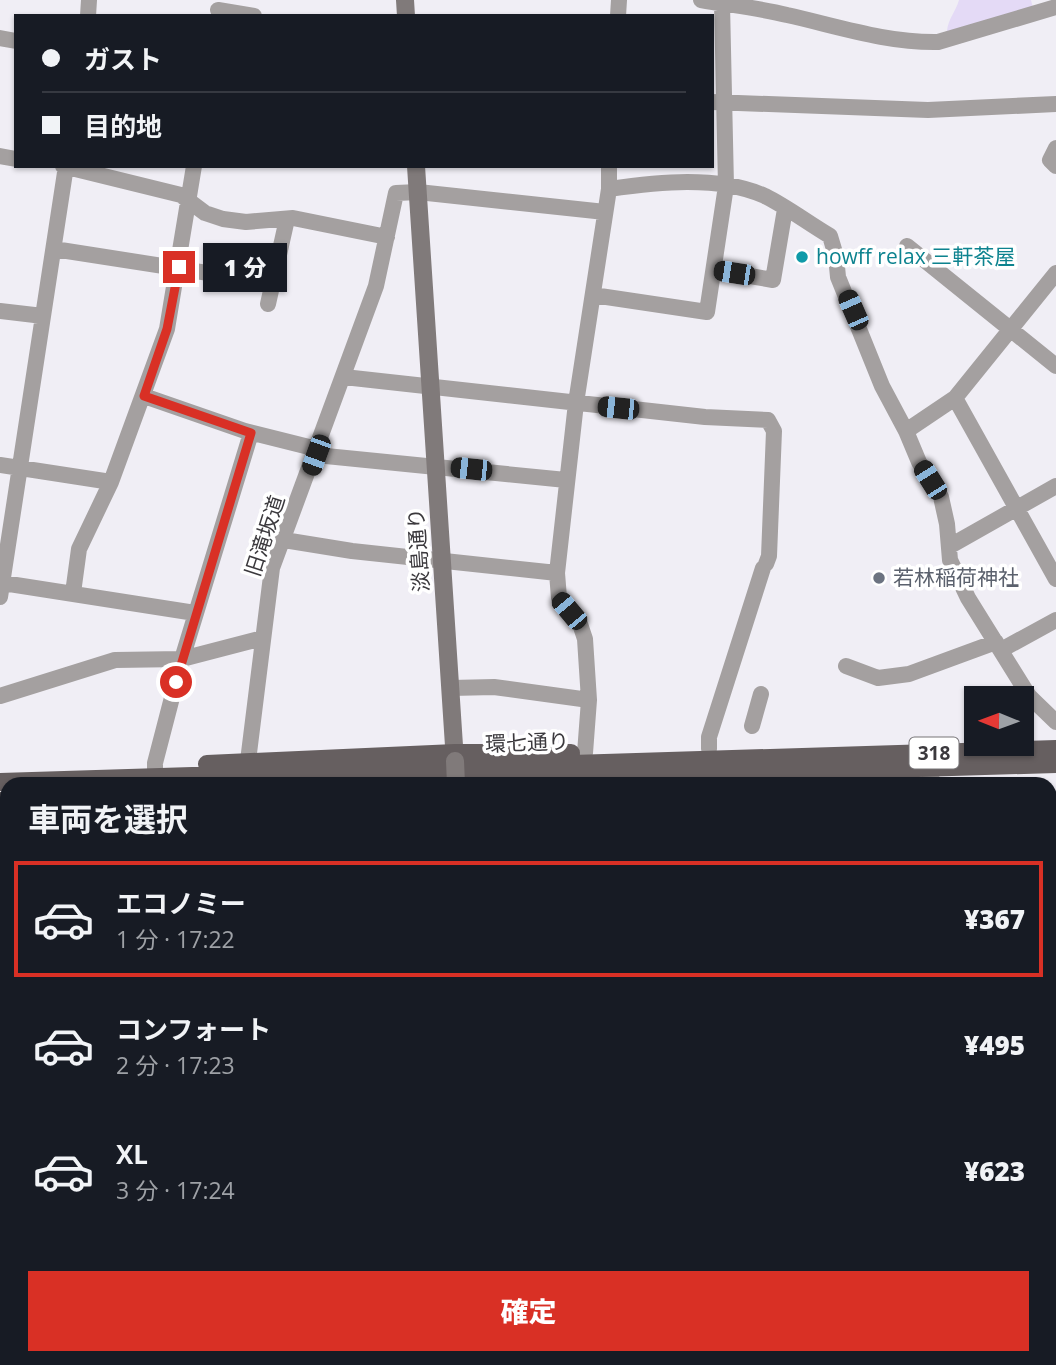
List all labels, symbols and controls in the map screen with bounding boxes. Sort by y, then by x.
text: ガスト [84,41,162,77]
text: 目的地 [84,108,162,144]
place label: howff relax 三軒茶屋 [816,242,1015,270]
callout: 1 分 [204,243,288,292]
marker: howff relax 三軒茶屋 [794,249,810,265]
route end [163,251,195,283]
text: 1 分 [224,251,266,283]
car [712,259,757,287]
car [835,287,872,333]
car [597,395,640,421]
car [299,432,334,478]
car [450,456,493,482]
car [910,457,951,503]
street label: 旧滝坂道 [238,491,290,580]
street label: 淡島通り [401,507,435,593]
place label: 若林稲荷神社 [893,563,1019,591]
marker: 若林稲荷神社 [871,570,887,586]
car [548,588,591,634]
route start [160,666,192,698]
north arrow [964,686,1034,756]
map controls [964,686,1034,756]
street label: 環七通り [485,727,569,757]
road number: 318 [909,738,958,768]
text: 車両を選択 [28,797,188,840]
text: エコノミー [116,885,246,921]
icon: car [32,888,95,951]
text: ¥367 [964,901,1025,937]
text: 1 分 · 17:22 [116,923,235,955]
text: コンフォート [116,1011,271,1047]
icon: car [32,1014,95,1077]
text: ¥495 [964,1027,1025,1063]
text: 2 分 · 17:23 [116,1049,235,1081]
text: XL [116,1136,148,1172]
icon: car [32,1140,95,1203]
text: ¥623 [964,1153,1025,1189]
text: 3 分 · 17:24 [116,1174,235,1206]
button: 確定 [28,1271,1029,1351]

